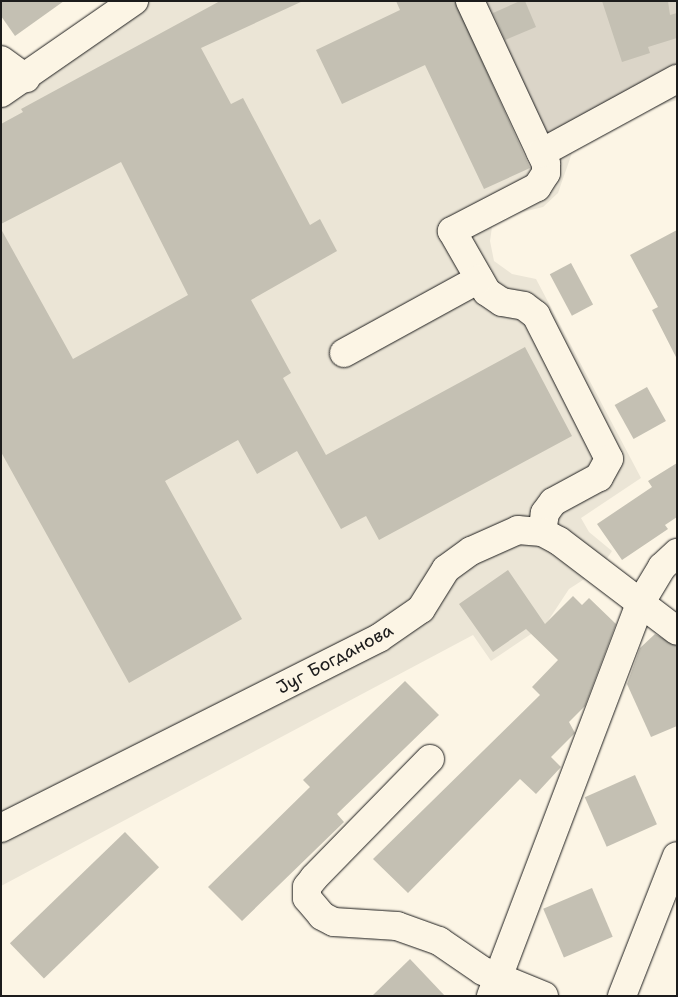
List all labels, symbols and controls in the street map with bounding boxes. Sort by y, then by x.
street label: Југ Богданова [273,619,397,699]

